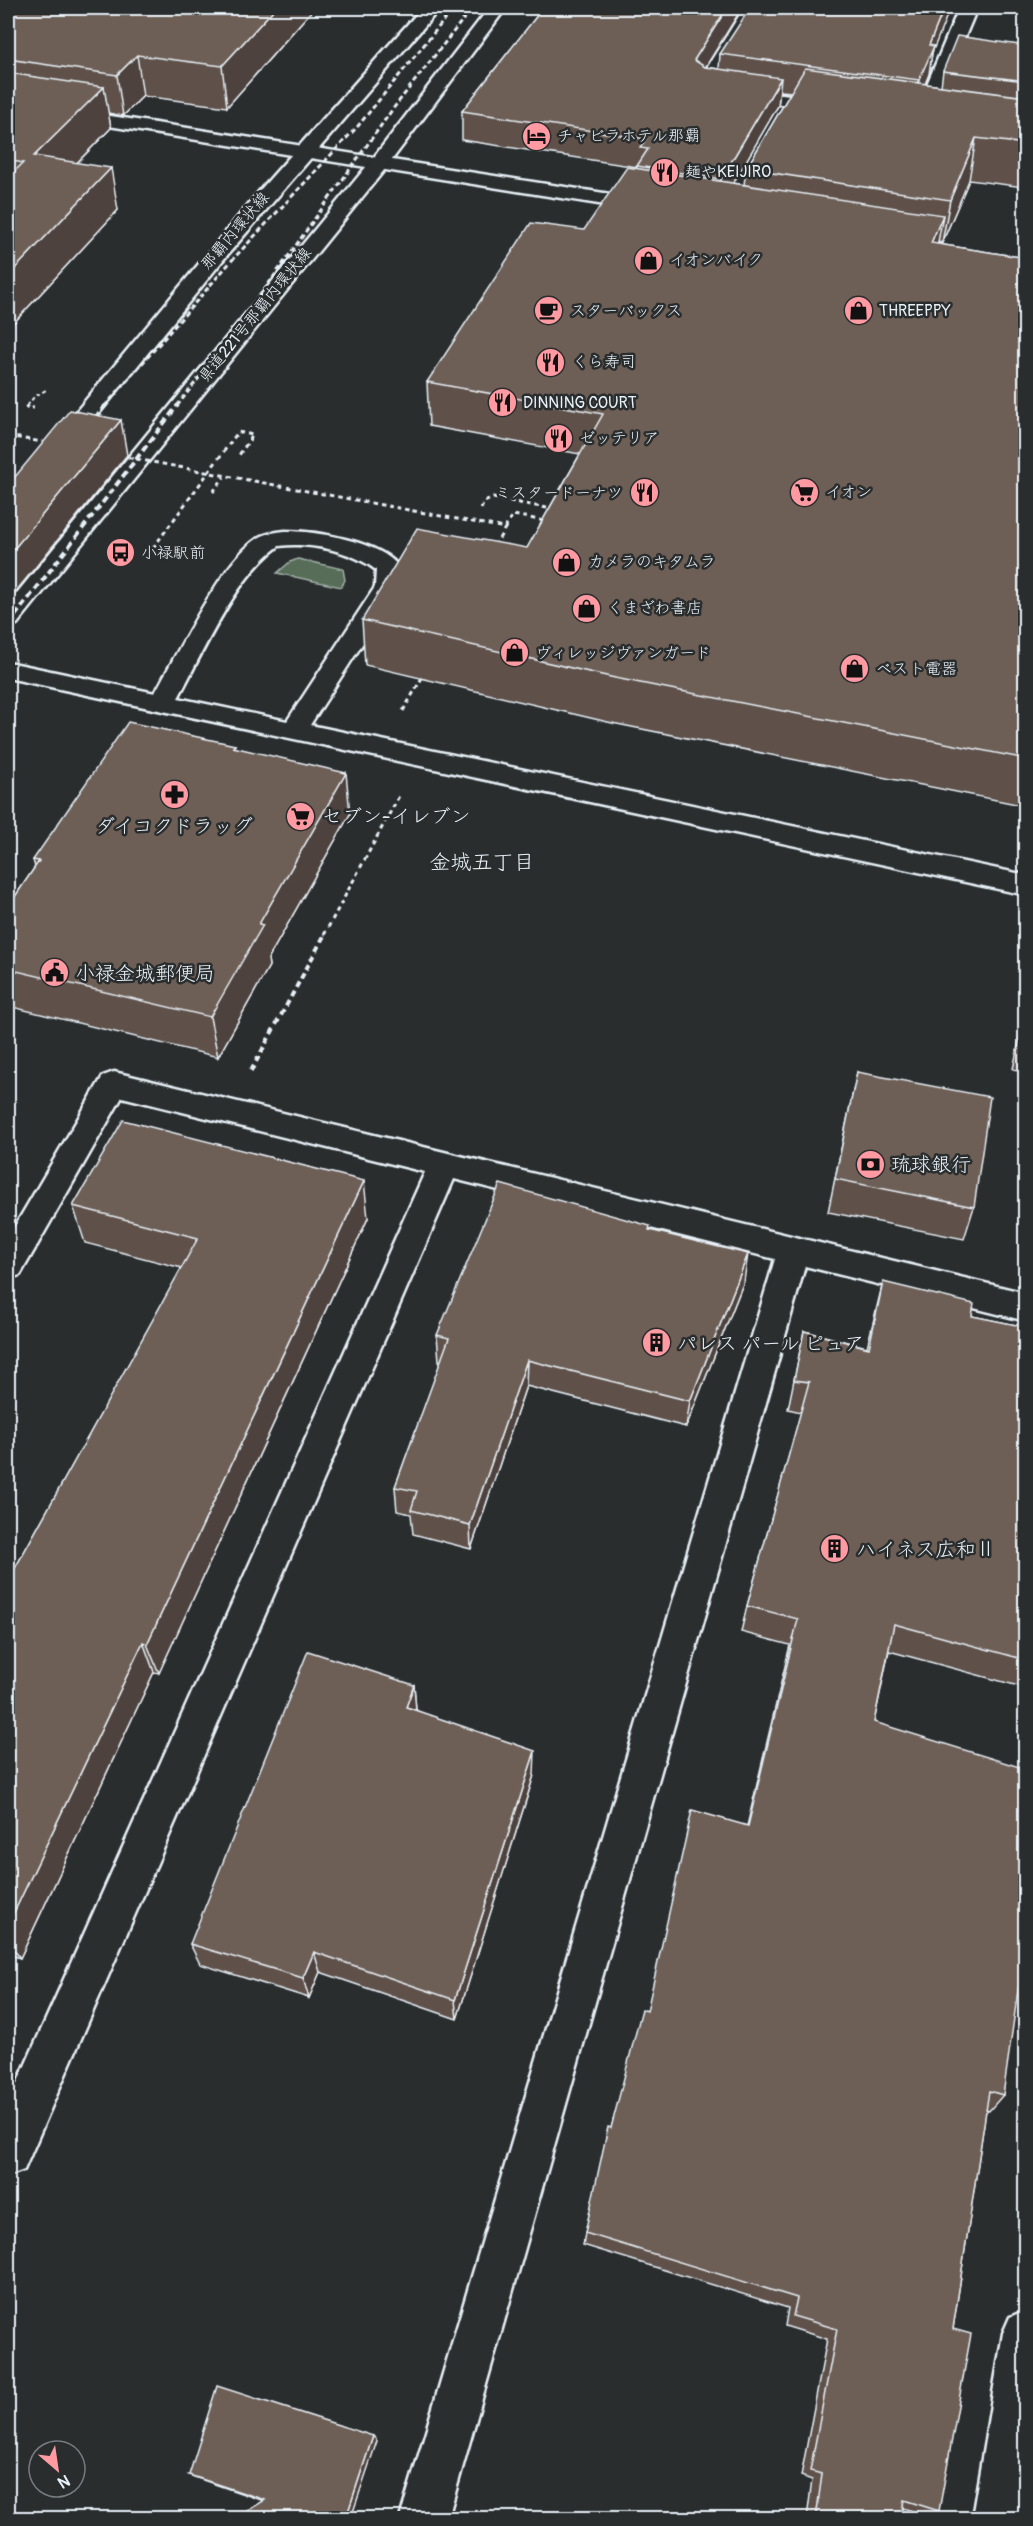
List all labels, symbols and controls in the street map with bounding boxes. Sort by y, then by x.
hotel icon: チャビラホテル那覇 [520,120,552,152]
place label: チャビラホテル那覇 [557,126,700,146]
restaurant icon: 麺やKEIJIRO [648,156,680,188]
place label: 麺やKEIJIRO [685,162,771,182]
street label: 那覇内環状線 [196,188,274,274]
street label: 県道221号那覇内環状線 [194,243,316,387]
shop icon: イオンバイク [632,244,664,276]
place label: イオンバイク [669,250,763,270]
cafe icon: スターバックス [533,295,565,327]
shop icon: THREEPPY [842,295,874,327]
place label: スターバックス [570,301,682,321]
place label: THREEPPY [879,301,951,321]
restaurant icon: くら寿司 [535,346,567,378]
place label: くら寿司 [572,352,636,372]
restaurant icon: DINNING COURT [486,387,518,419]
place label: DINNING COURT [523,393,637,413]
restaurant icon: ゼッテリア [542,422,574,454]
place label: ゼッテリア [579,428,659,448]
supermarket icon: イオン [788,476,820,508]
restaurant icon: ミスタードーナツ [628,477,660,509]
place label: イオン [825,482,872,502]
place label: ミスタードーナツ [495,483,623,503]
bus stop icon: 小禄駅前 [104,537,136,569]
place label: 小禄駅前 [141,543,205,563]
shop icon: カメラのキタムラ [551,546,583,578]
place label: カメラのキタムラ [588,552,716,572]
shop icon: くまざわ書店 [570,592,602,624]
place label: くまざわ書店 [607,598,702,618]
shop icon: ヴィレッジヴァンガード [498,637,530,669]
place label: ヴィレッジヴァンガード [535,643,711,663]
shop icon: ベスト電器 [839,653,871,685]
place label: ベスト電器 [876,659,957,679]
pharmacy icon: ダイコクドラッグ [158,779,190,811]
supermarket icon: セブン-イレブン [285,800,317,832]
place label: セブン-イレブン [322,804,471,829]
place label: ダイコクドラッグ [95,814,253,839]
district label: 金城五丁目 [430,849,535,876]
public building icon: 小禄金城郵便局 [38,957,70,989]
place label: 小禄金城郵便局 [75,961,215,986]
bank icon: 琉球銀行 [854,1148,886,1180]
place label: 琉球銀行 [891,1152,971,1177]
building icon: パレス パール ピュア [640,1327,672,1359]
place label: パレス パール ピュア [677,1331,864,1356]
building icon: ハイネス広和Ⅱ [819,1533,851,1565]
place label: ハイネス広和Ⅱ [856,1537,996,1562]
north arrow [27,2439,87,2499]
text: N [54,2470,73,2493]

